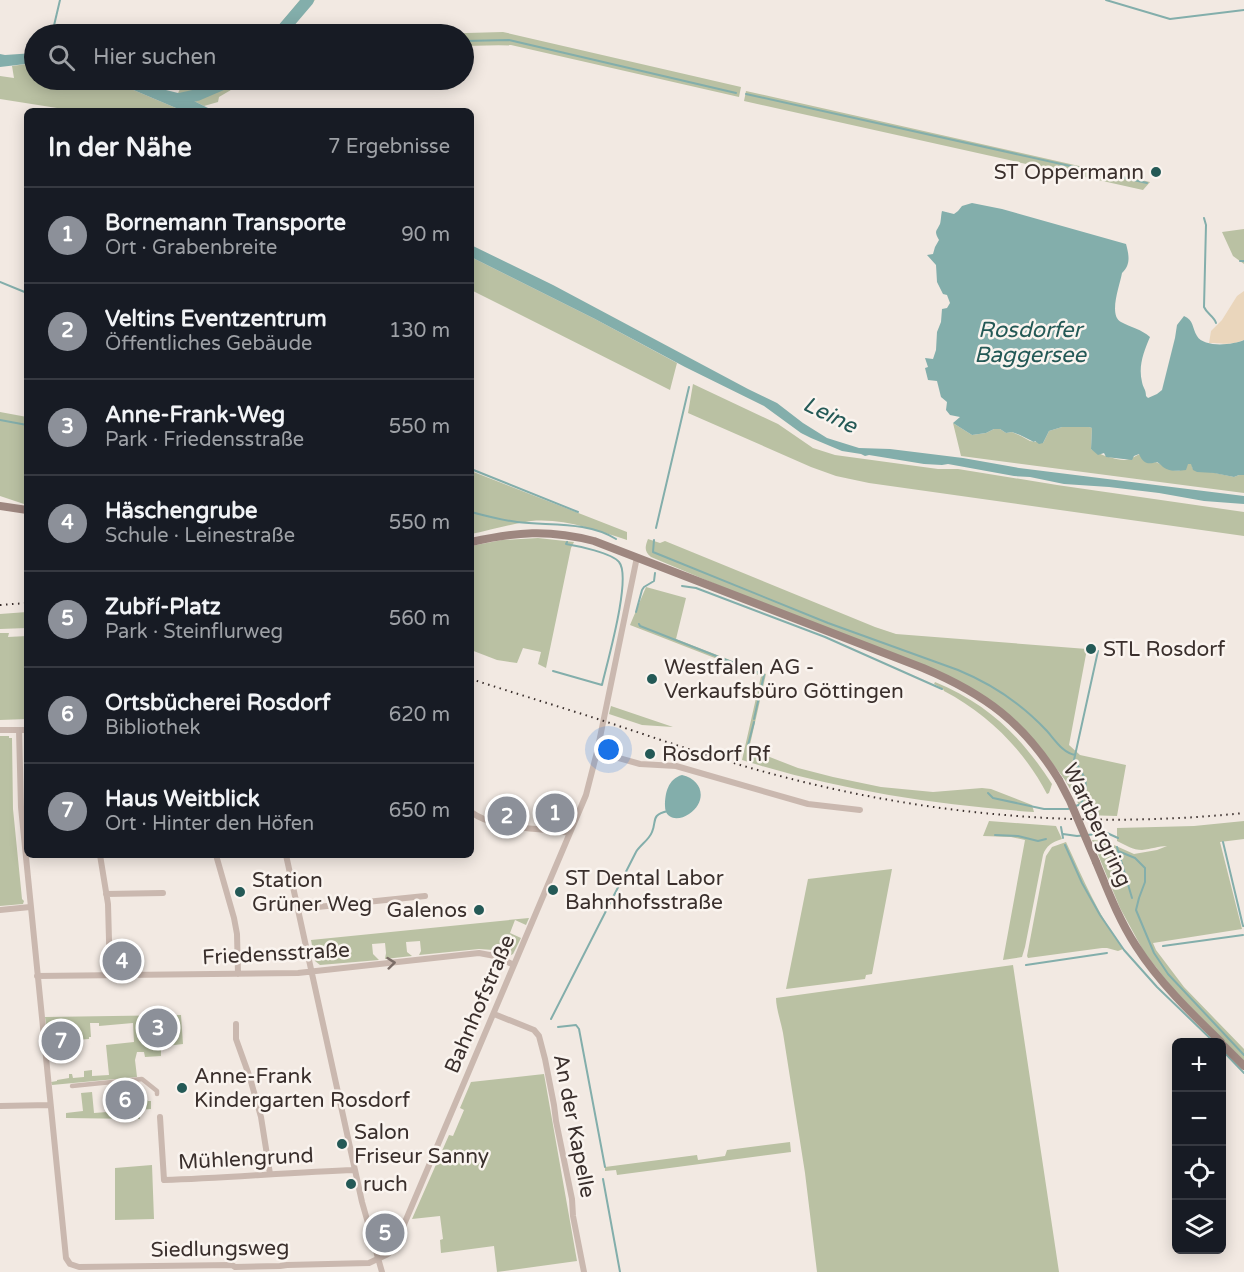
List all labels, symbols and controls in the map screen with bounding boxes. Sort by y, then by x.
search box [24,24,474,90]
icon: search [45,41,78,74]
text: Hier suchen [93,44,216,70]
text: In der Nähe [48,132,192,163]
text: 7 Ergebnisse [328,135,450,159]
place label: ST Oppermann [994,160,1144,185]
marker: ST Oppermann [1149,165,1163,179]
text: Bornemann Transporte [105,210,346,236]
text: 1 [61,223,74,247]
text: 90 m [401,223,450,247]
text: Ort · Grabenbreite [105,236,277,260]
text: Veltins Eventzentrum [105,306,327,332]
water label: Rosdorfer Baggersee [974,317,1087,368]
text: 2 [61,319,74,343]
text: 130 m [389,319,450,343]
text: Öffentliches Gebäude [105,332,312,356]
water label: Leine [799,391,862,440]
text: Anne-Frank-Weg [105,402,285,428]
text: 3 [61,415,74,439]
text: 550 m [389,415,450,439]
text: Park · Friedensstraße [105,428,304,452]
text: Häschengrube [105,498,258,524]
text: 4 [61,511,74,535]
text: 550 m [389,511,450,535]
text: Schule · Leinestraße [105,524,295,548]
text: Zubří-Platz [105,594,221,620]
text: 5 [61,607,74,631]
text: 560 m [389,607,450,631]
text: Park · Steinflurweg [105,620,283,644]
place label: STL Rosdorf [1103,637,1225,662]
marker: STL Rosdorf [1084,642,1098,656]
place label: Westfalen AG - Verkaufsbüro Göttingen [664,655,904,704]
marker: Westfalen AG - Verkaufsbüro Göttingen [645,672,659,686]
text: Ortsbücherei Rosdorf [105,690,330,716]
text: 6 [61,703,74,727]
text: 620 m [389,703,450,727]
text: Bibliothek [105,716,200,740]
your location [594,735,623,764]
place label: Rosdorf Rf [662,742,770,767]
marker: Rosdorf Rf [643,747,657,761]
street label: Wartbergring [1057,759,1137,891]
text: Haus Weitblick [105,786,260,812]
pin: 1 [536,790,574,836]
pin: 2 [488,794,526,838]
text: 7 [61,799,74,823]
text: 650 m [389,799,450,823]
text: Ort · Hinter den Höfen [105,812,314,836]
place label: ST Dental Labor Bahnhofsstraße [565,866,724,915]
place label: Station Grüner Weg [252,868,372,917]
marker: ST Dental Labor Bahnhofsstraße [546,883,560,897]
marker: Station Grüner Weg [233,885,247,899]
place label: Galenos [387,898,467,923]
marker: Galenos [472,903,486,917]
street label: Bahnhofstraße [440,931,520,1077]
pin: 4 [102,938,142,984]
street label: Friedensstraße [202,938,351,970]
one-way arrow [386,957,396,969]
pin: 3 [138,1006,178,1050]
pin: 7 [42,1018,80,1064]
map controls [1172,1038,1226,1254]
button: + [1172,1038,1226,1092]
street label: An der Kapelle [548,1052,600,1200]
place label: Anne-Frank Kindergarten Rosdorf [194,1064,410,1113]
pin: 6 [106,1078,144,1122]
marker: Anne-Frank Kindergarten Rosdorf [175,1081,189,1095]
button: − [1172,1092,1226,1146]
place label: Salon Friseur Sanny [354,1120,489,1169]
marker: Salon Friseur Sanny [335,1137,349,1151]
street label: Mühlengrund [178,1143,314,1175]
button: locate [1172,1146,1226,1200]
place label: ruch [363,1172,408,1197]
marker: ruch [344,1177,358,1191]
button: layers [1172,1200,1226,1254]
pin: 5 [366,1210,404,1256]
street label: Siedlungsweg [150,1235,290,1263]

